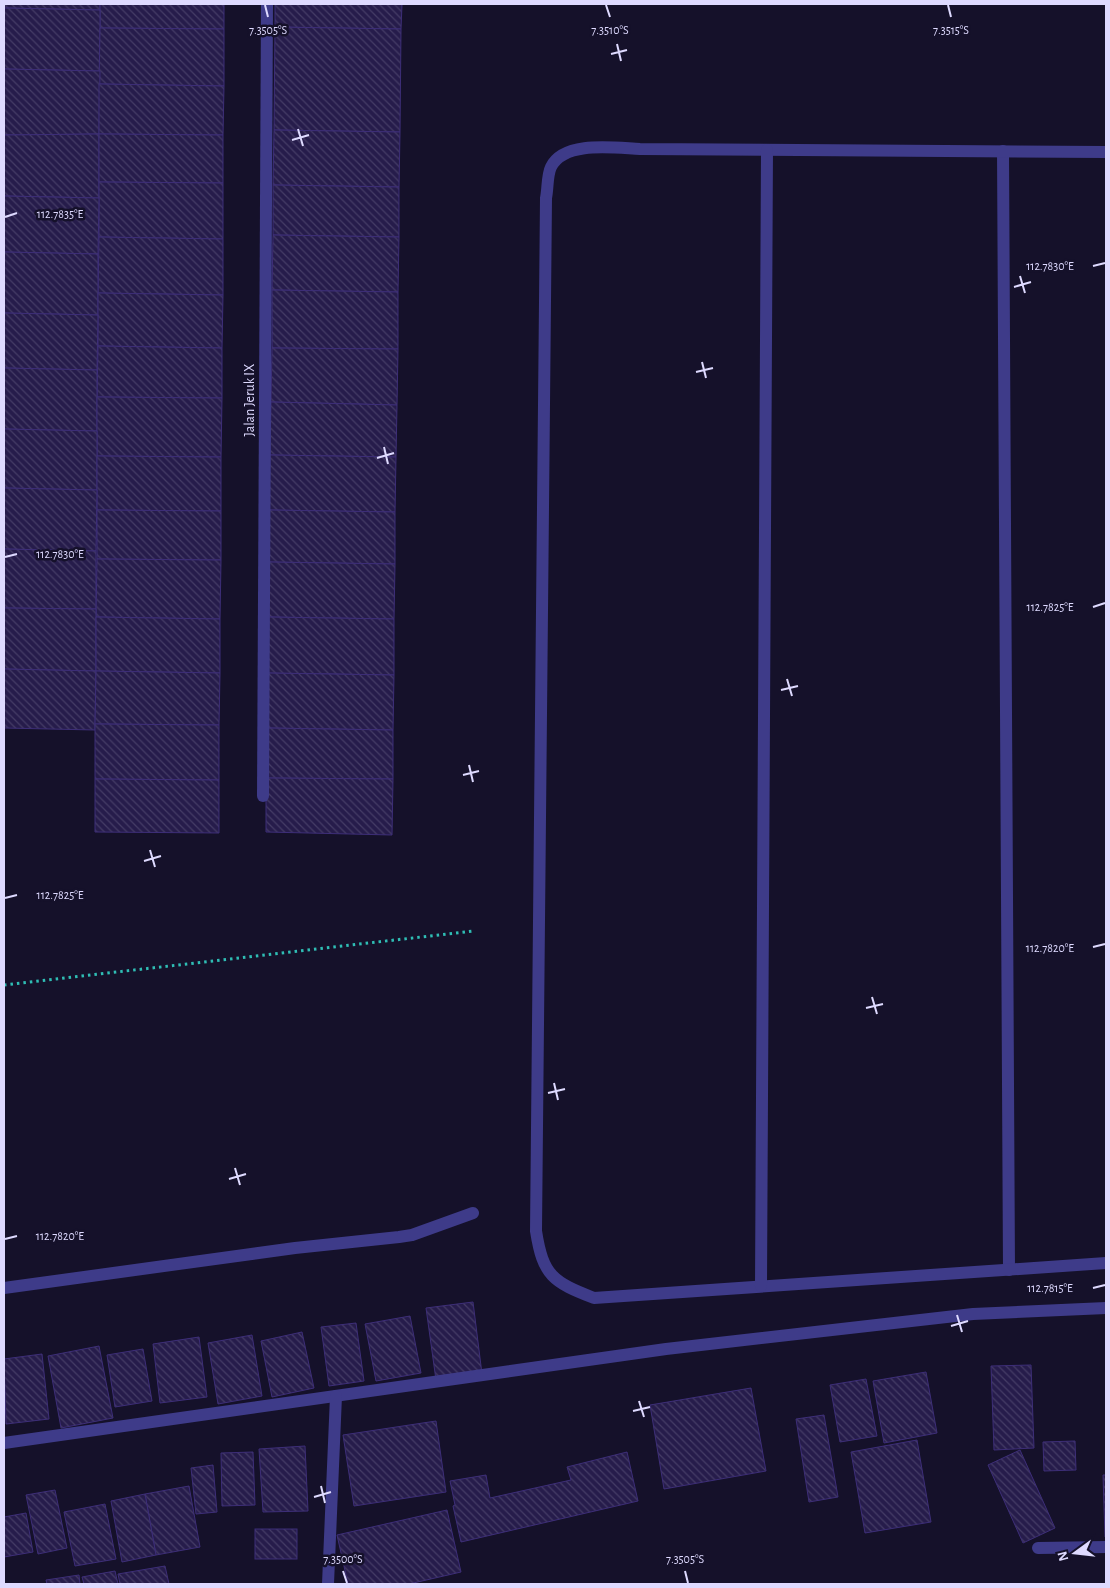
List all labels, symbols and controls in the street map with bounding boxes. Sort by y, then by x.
text: 7.3505°S [249,24,287,36]
text: 7.3510°S [591,24,629,36]
text: 7.3515°S [933,24,969,36]
text: 112.7835°E [37,208,83,220]
text: 112.7830°E [1026,260,1074,272]
street label: Jalan Jeruk IX [243,364,257,436]
text: 112.7830°E [36,548,84,560]
text: 112.7825°E [1027,601,1074,613]
text: 112.7825°E [37,889,84,901]
text: 112.7820°E [1026,942,1074,954]
text: 112.7820°E [36,1230,84,1242]
text: 112.7815°E [1027,1282,1073,1294]
north arrow [1050,1528,1100,1578]
text: N [1055,1550,1071,1563]
text: 7.3500°S [323,1553,363,1565]
text: 7.3505°S [666,1553,704,1565]

